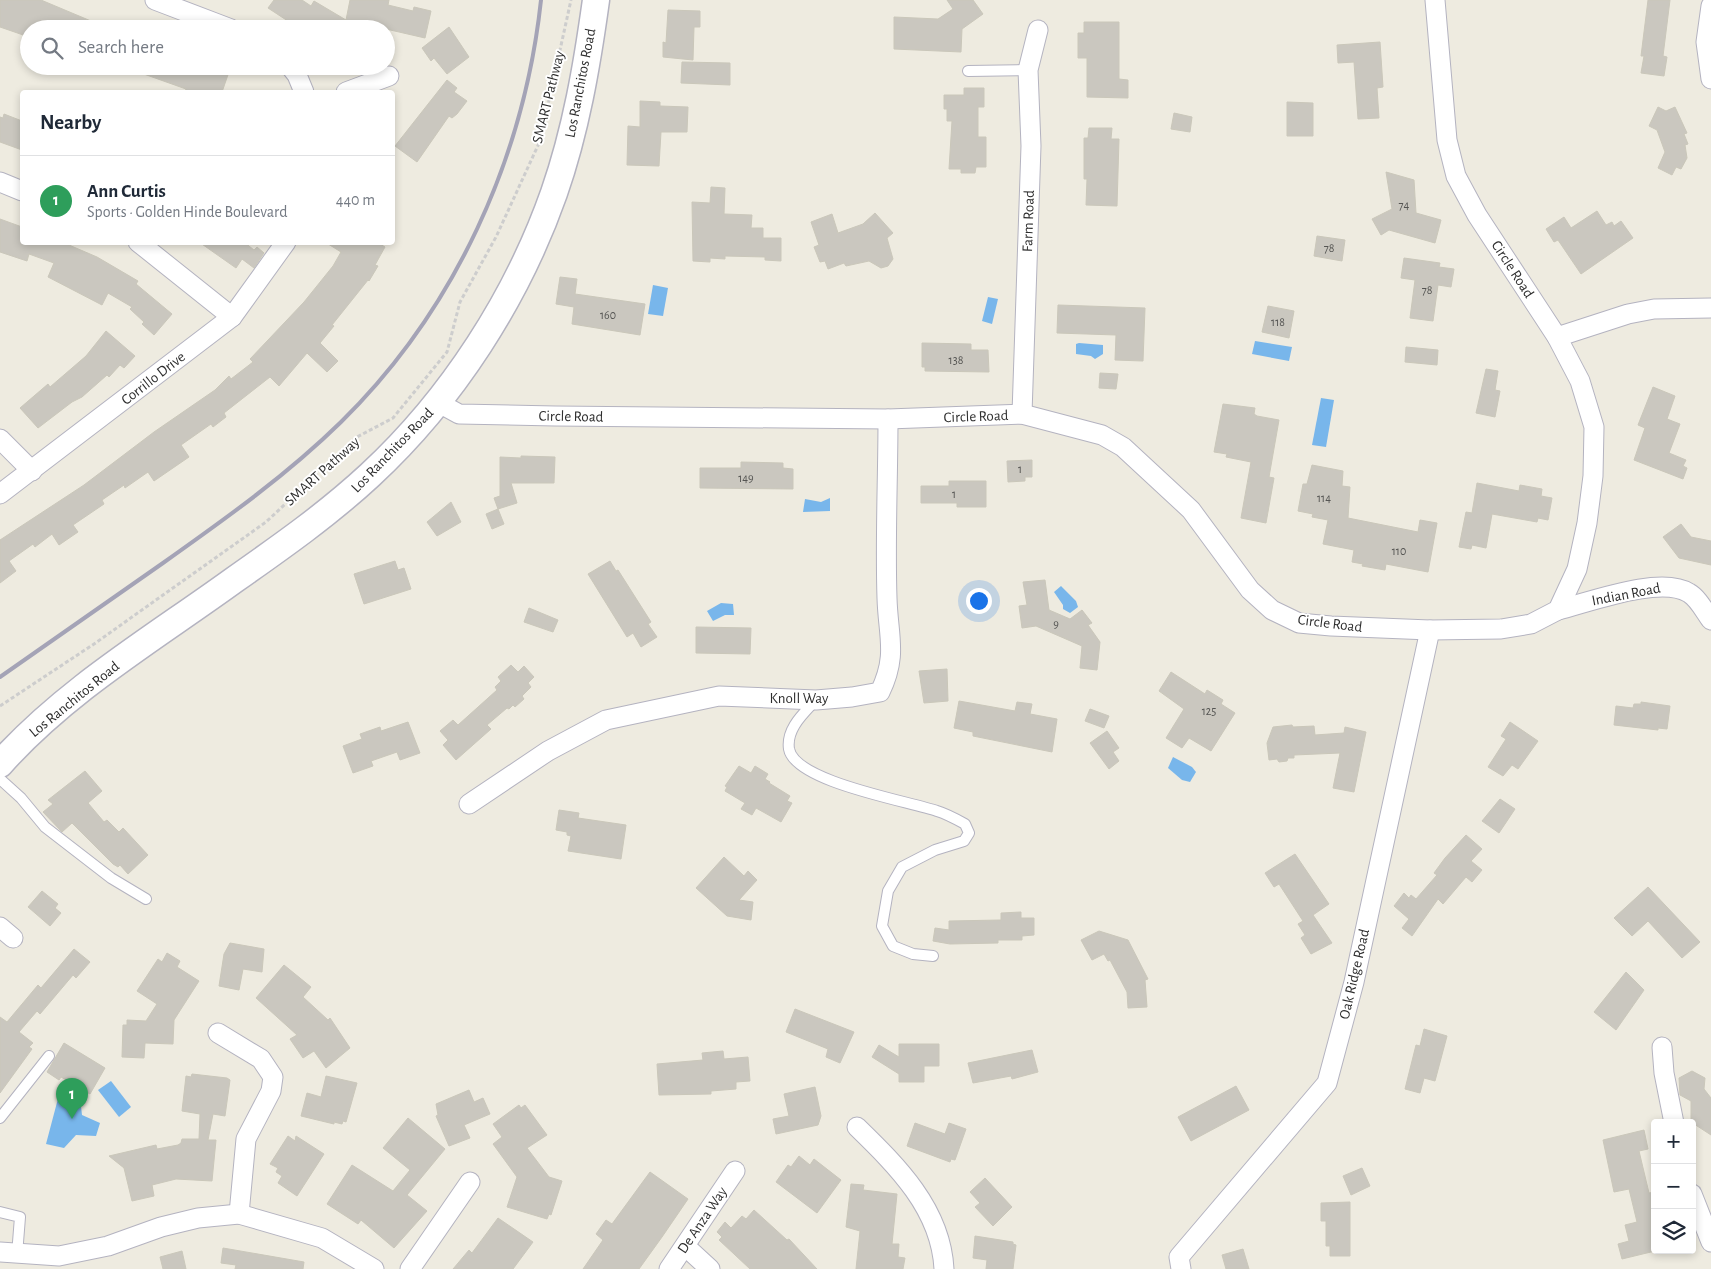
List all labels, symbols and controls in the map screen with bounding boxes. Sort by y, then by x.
search box [20,20,395,75]
street label: Los Ranchitos Road [563,27,598,139]
icon: search [38,34,66,62]
text: Search here [78,38,164,57]
street label: SMART Pathway [530,49,567,145]
text: Nearby [40,112,101,133]
text: Ann Curtis [87,182,166,201]
street label: Farm Road [1020,190,1037,252]
text: 1 [53,192,59,208]
text: 440 m [336,192,375,208]
house number: 74 [1399,199,1410,211]
text: Sports · Golden Hinde Boulevard [87,204,288,220]
street label: Circle Road [1489,238,1537,301]
house number: 78 [1324,242,1335,254]
house number: 78 [1422,284,1433,296]
house number: 160 [600,309,616,321]
house number: 118 [1271,316,1285,328]
street label: Corrillo Drive [119,349,188,408]
house number: 138 [949,354,964,366]
street label: Los Ranchitos Road [348,405,436,495]
street label: Circle Road [538,408,604,425]
street label: Circle Road [943,408,1009,425]
street label: SMART Pathway [282,434,363,509]
house number: 1 [1018,463,1022,475]
house number: 149 [738,472,754,484]
house number: 1 [952,488,956,500]
house number: 114 [1317,492,1331,504]
house number: 110 [1392,545,1406,557]
street label: Indian Road [1590,580,1662,609]
your location [966,588,992,614]
street label: Circle Road [1297,612,1363,635]
house number: 9 [1053,618,1059,630]
street label: Los Ranchitos Road [26,659,122,740]
street label: Knoll Way [770,691,829,706]
house number: 125 [1202,705,1216,717]
street label: Oak Ridge Road [1337,927,1372,1021]
pin: 1 [56,1078,88,1119]
map controls [1651,1119,1696,1254]
button: + [1651,1119,1696,1164]
button: − [1651,1164,1696,1209]
street label: De Anza Way [675,1184,730,1256]
button: layers [1651,1209,1696,1254]

